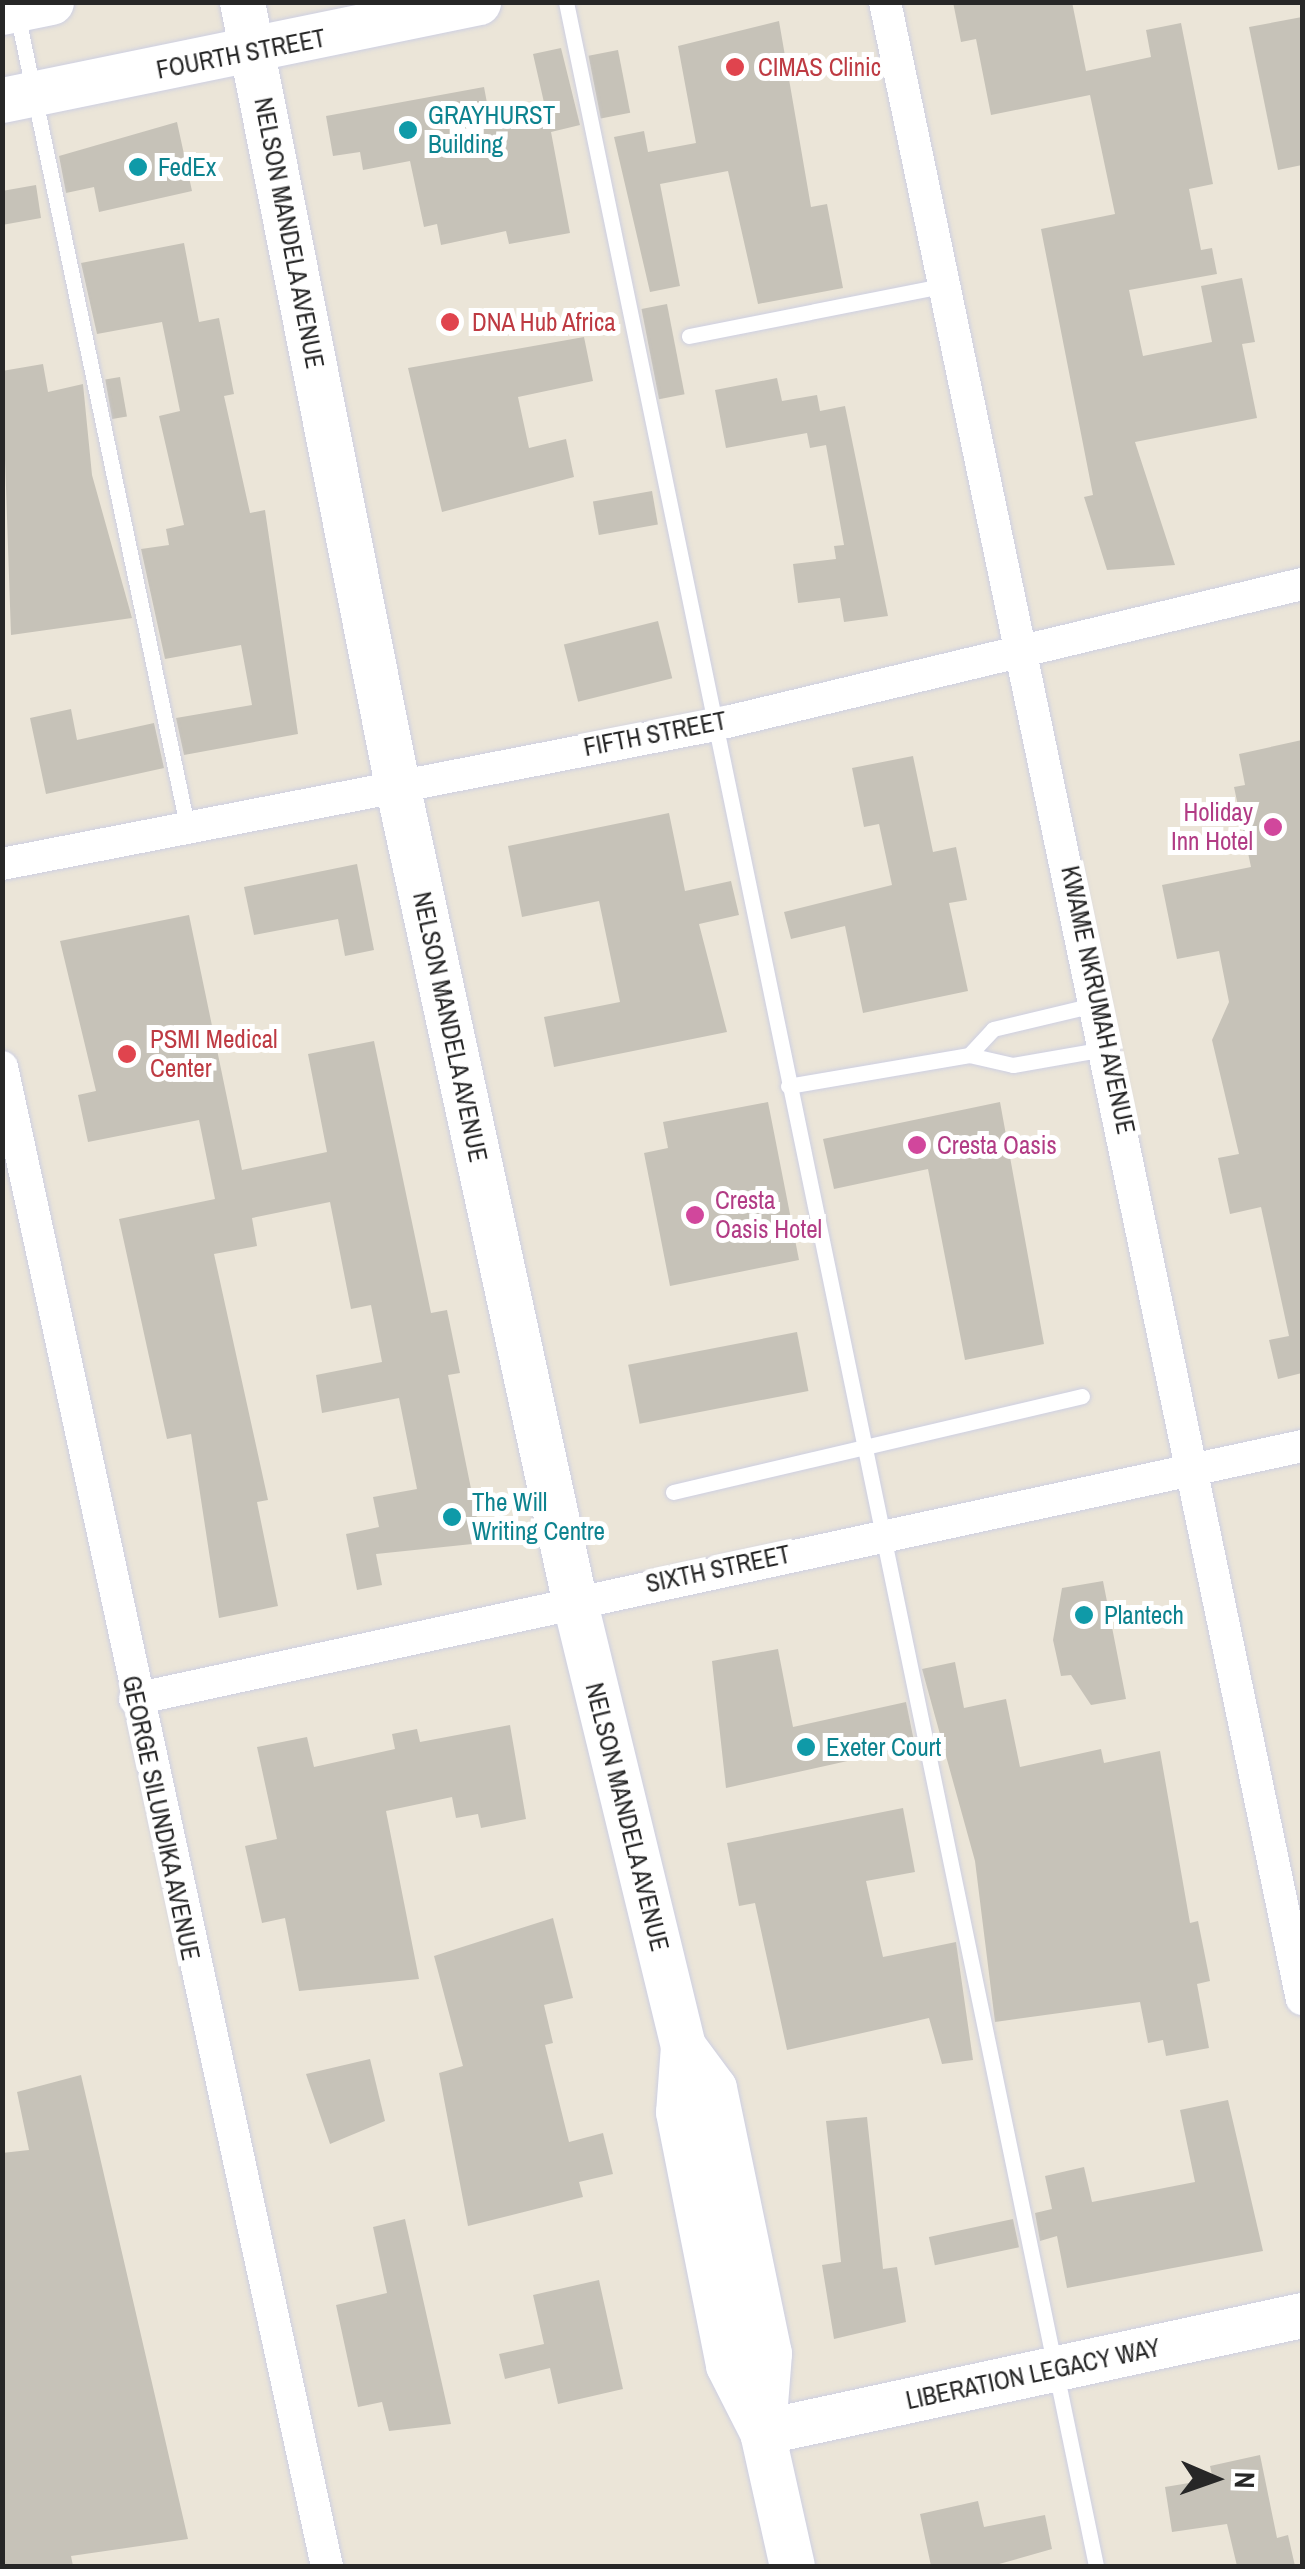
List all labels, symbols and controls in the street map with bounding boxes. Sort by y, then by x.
street label: FOURTH STREET [154,23,328,85]
place label: CIMAS Clinic [758,52,881,82]
marker: CIMAS Clinic [722,54,748,80]
street label: NELSON MANDELA AVENUE [248,94,330,372]
place label: GRAYHURST Building [428,101,555,160]
marker: GRAYHURST Building [397,119,419,141]
place label: FedEx [158,152,216,182]
marker: FedEx [127,156,149,178]
place label: DNA Hub Africa [472,307,618,337]
marker: DNA Hub Africa [437,309,463,335]
street label: FIFTH STREET [581,705,729,763]
place label: Holiday Inn Hotel [1171,798,1253,857]
marker: Holiday Inn Hotel [1262,816,1284,838]
street label: KWAME NKRUMAH AVENUE [1055,863,1141,1137]
street label: NELSON MANDELA AVENUE [406,888,494,1166]
place label: PSMI Medical Center [150,1025,278,1084]
marker: PSMI Medical Center [114,1041,140,1067]
place label: Cresta Oasis [937,1130,1057,1160]
marker: Cresta Oasis [906,1134,928,1156]
place label: Cresta Oasis Hotel [715,1186,822,1245]
marker: Cresta Oasis Hotel [684,1204,706,1226]
place label: The Will Writing Centre [472,1488,605,1547]
marker: The Will Writing Centre [441,1506,463,1528]
street label: SIXTH STREET [643,1539,793,1599]
place label: Plantech [1104,1600,1184,1630]
marker: Plantech [1073,1604,1095,1626]
street label: GEORGE SILUNDIKA AVENUE [116,1672,206,1964]
street label: NELSON MANDELA AVENUE [579,1679,675,1955]
place label: Exeter Court [826,1732,941,1762]
marker: Exeter Court [795,1736,817,1758]
street label: LIBERATION LEGACY WAY [903,2332,1163,2416]
north arrow [1165,2429,1265,2529]
text: N [1226,2471,1264,2489]

